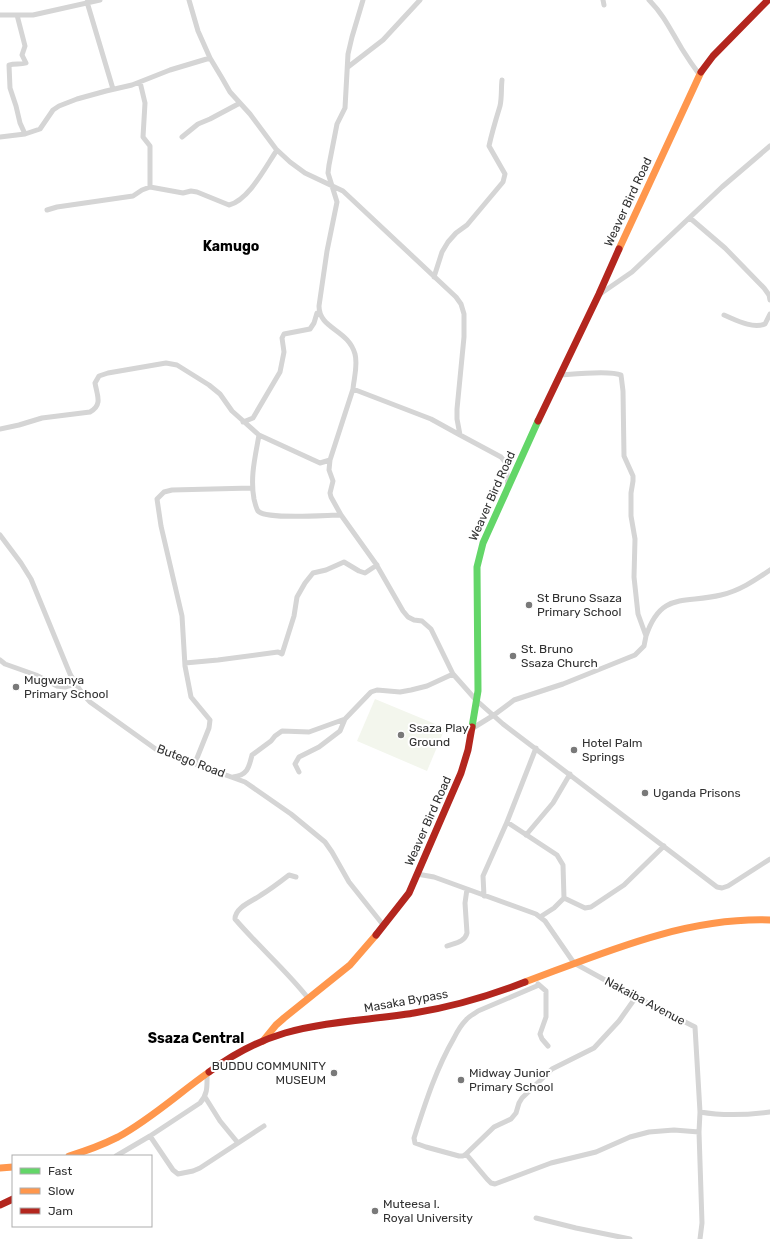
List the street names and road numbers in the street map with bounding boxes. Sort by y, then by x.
street label: Weaver Bird Road [601,155,655,249]
street label: Weaver Bird Road [466,449,518,543]
street label: Butego Road [155,742,227,780]
street label: Weaver Bird Road [402,774,454,868]
street label: Nakaiba Avenue [602,974,688,1028]
street label: Masaka Bypass [363,987,449,1015]

